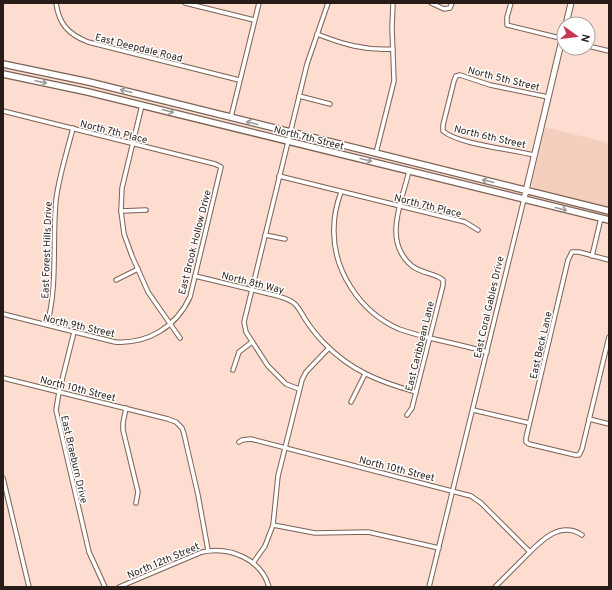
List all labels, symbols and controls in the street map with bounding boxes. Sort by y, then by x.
north arrow [556,16,596,56]
street label: East Deepdale Road [93,31,184,66]
text: N [577,33,592,44]
street label: North 5th Street [466,64,541,95]
one-way arrow [34,78,47,86]
one-way arrow [120,87,133,95]
one-way arrow [161,108,174,116]
street label: North 7th Place [79,118,149,147]
one-way arrow [246,118,259,126]
street label: North 7th Street [272,123,345,154]
street label: North 6th Street [452,123,527,152]
one-way arrow [360,157,373,165]
one-way arrow [482,177,495,185]
street label: East Brook Hollow Drive [176,189,215,296]
street label: North 7th Place [393,192,463,221]
street label: East Forest Hills Drive [39,201,56,299]
one-way arrow [555,205,568,213]
street label: East Coral Gables Drive [471,255,508,360]
street label: North 8th Way [220,269,285,298]
street label: East Caribbean Lane [403,300,438,393]
street label: East Beck Lane [527,310,556,380]
street label: North 9th Street [41,312,116,341]
street label: North 10th Street [38,374,117,405]
street label: East Braeburn Drive [57,414,90,505]
street label: North 10th Street [357,454,436,485]
street label: North 12th Street [126,540,202,582]

